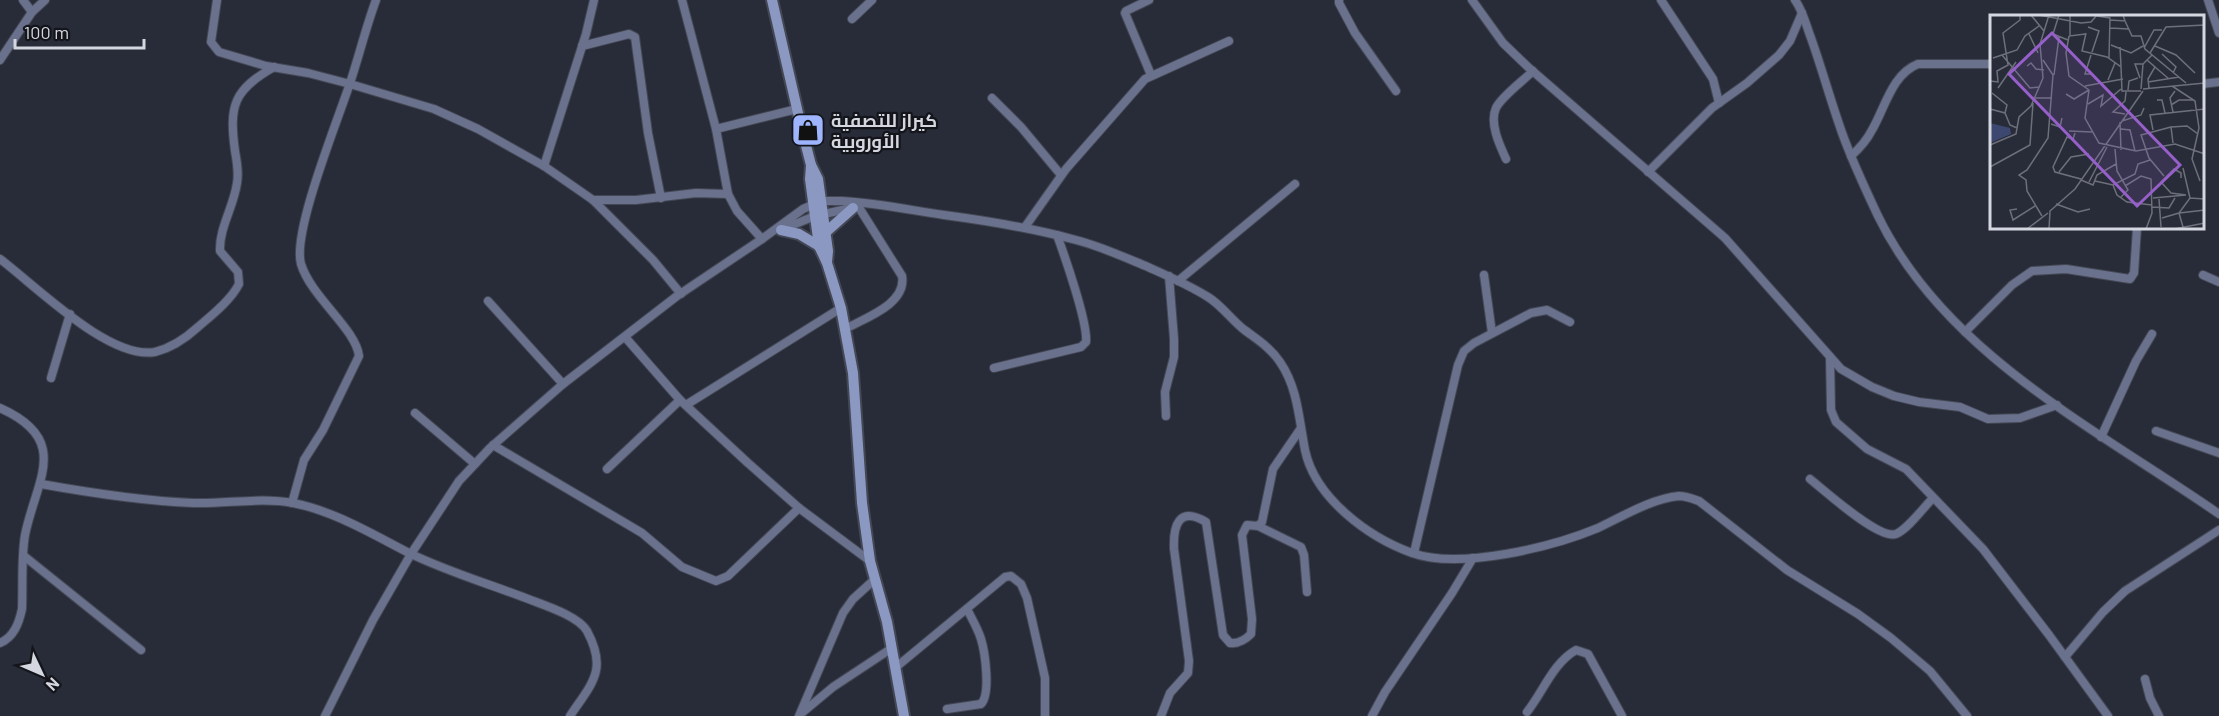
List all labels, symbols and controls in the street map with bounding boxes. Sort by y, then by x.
scale bar [15,12,144,50]
inset map [1990,15,2204,230]
text: 100 m [24,21,69,43]
place label: كيراز للتصفية الأوروبية [831,109,937,153]
shop icon: كيراز للتصفية الأوروبية [790,112,826,148]
north arrow [12,644,72,704]
text: N [43,674,64,695]

